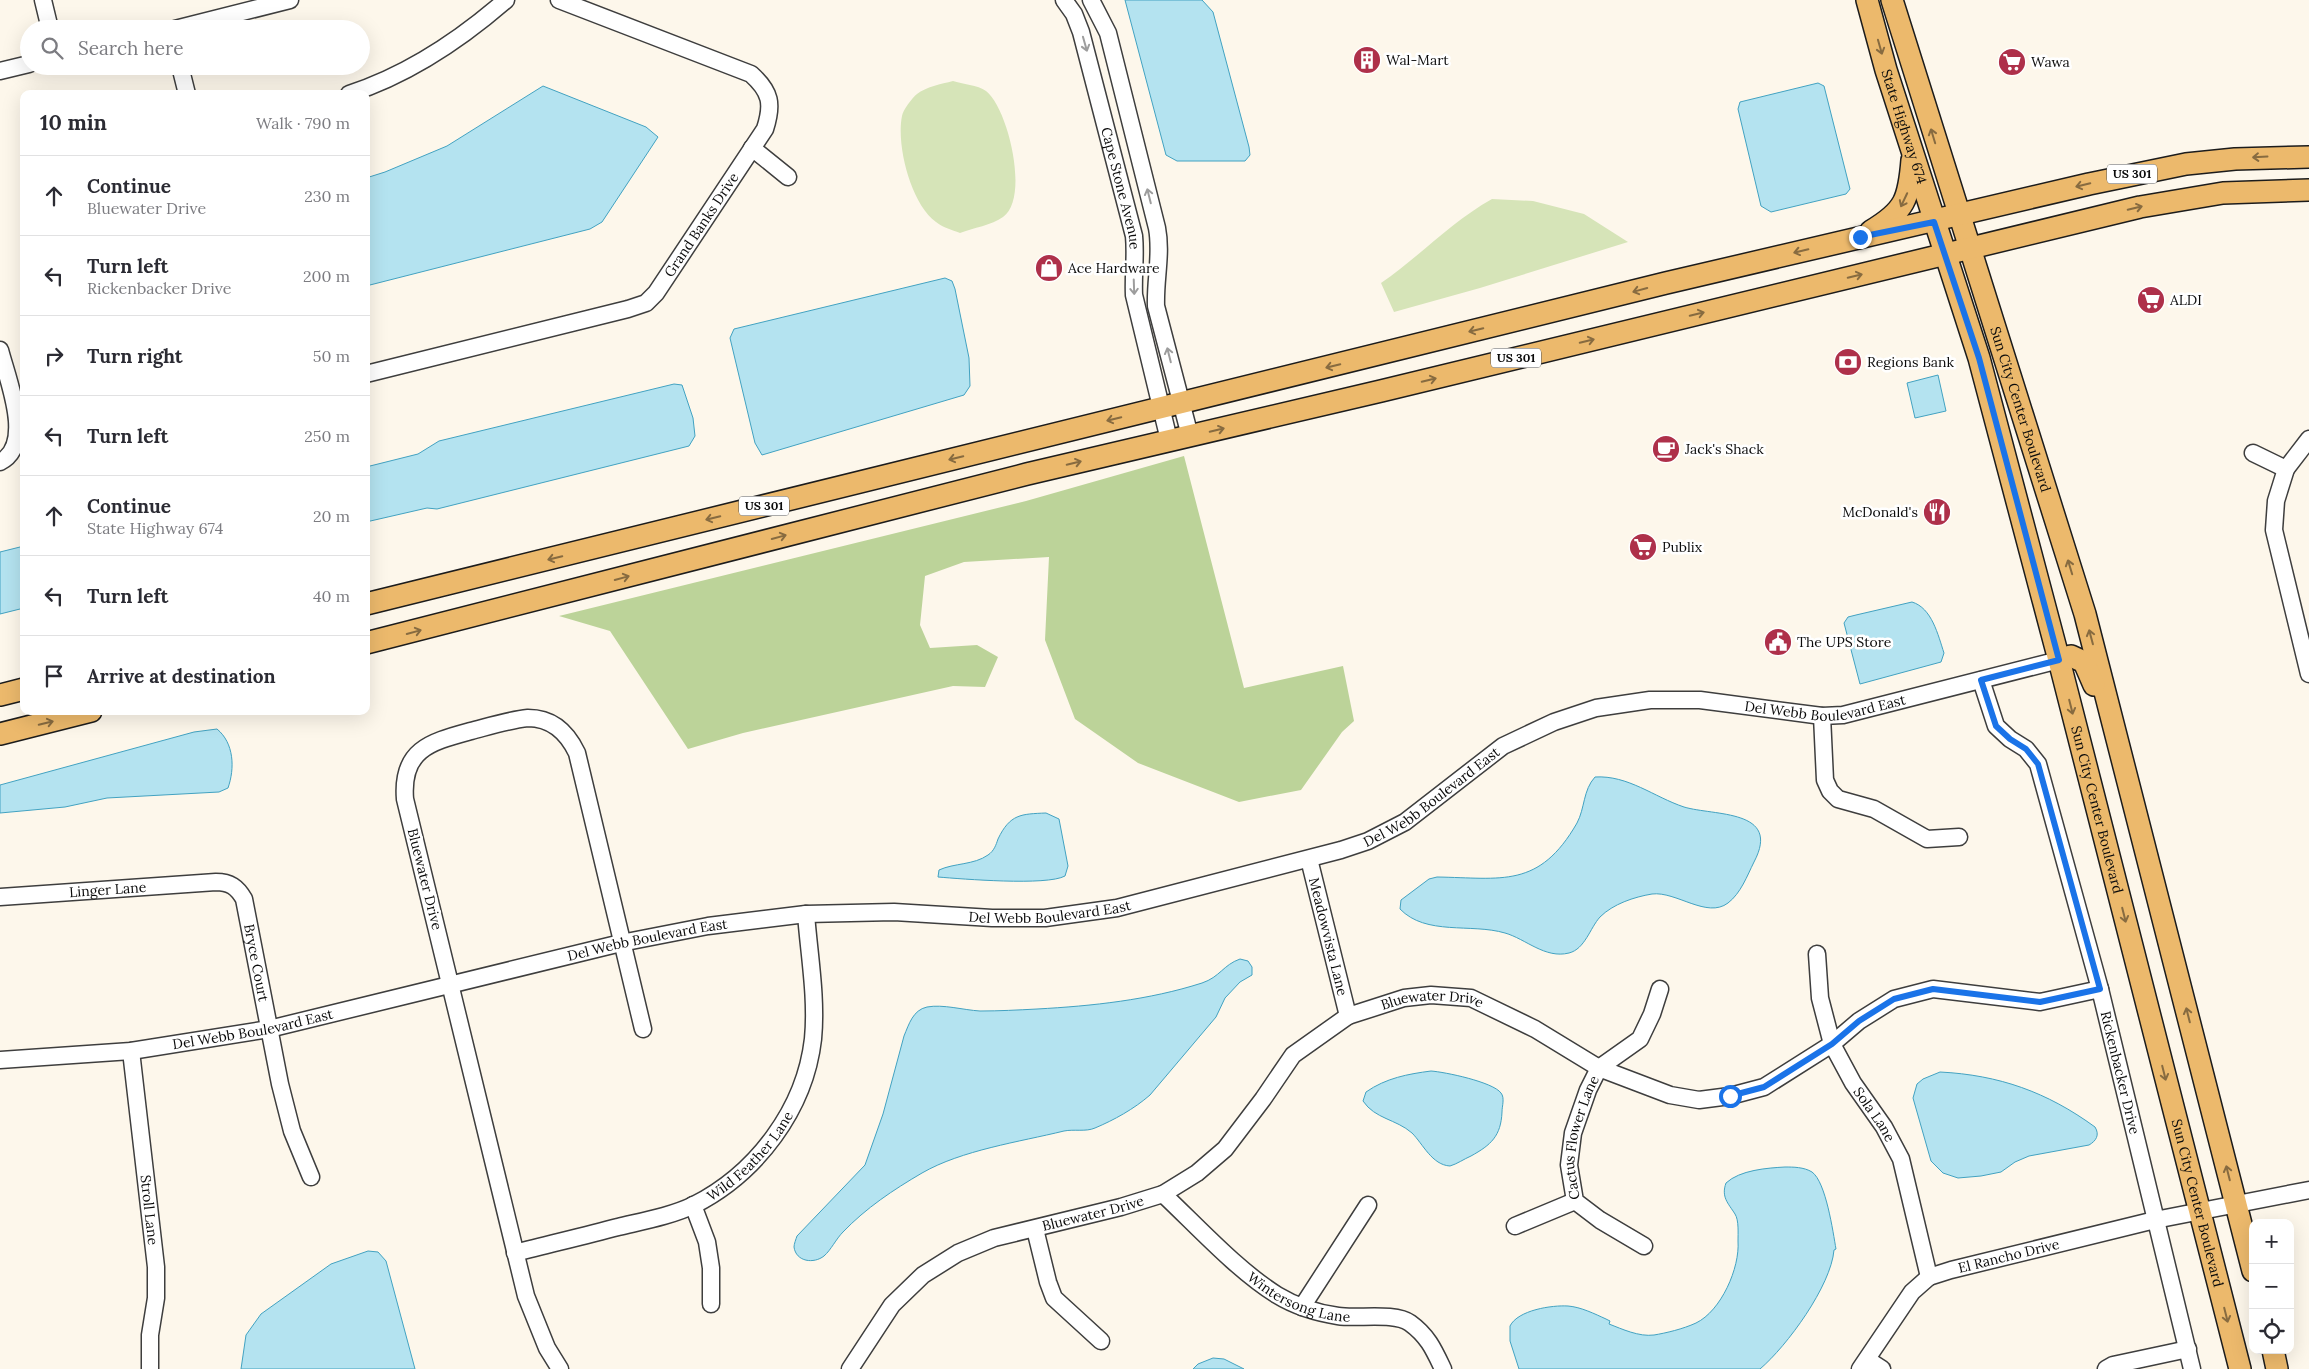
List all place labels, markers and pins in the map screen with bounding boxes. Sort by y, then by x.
building icon: Wal-Mart [1352,45,1382,75]
supermarket icon: Wawa [1997,47,2027,77]
place label: Wal-Mart [1386,51,1449,69]
place label: Wawa [2031,53,2070,71]
shop icon: Ace Hardware [1034,253,1064,283]
place label: Ace Hardware [1067,259,1160,277]
supermarket icon: ALDI [2136,285,2166,315]
place label: ALDI [2169,291,2202,309]
bank icon: Regions Bank [1833,347,1863,377]
place label: Regions Bank [1867,353,1955,371]
cafe icon: Jack's Shack [1651,434,1681,464]
place label: Jack's Shack [1684,440,1764,458]
restaurant icon: McDonald's [1922,497,1952,527]
place label: McDonald's [1842,503,1918,521]
supermarket icon: Publix [1628,532,1658,562]
place label: Publix [1662,538,1703,556]
public building icon: The UPS Store [1763,627,1793,657]
place label: The UPS Store [1797,633,1892,651]

